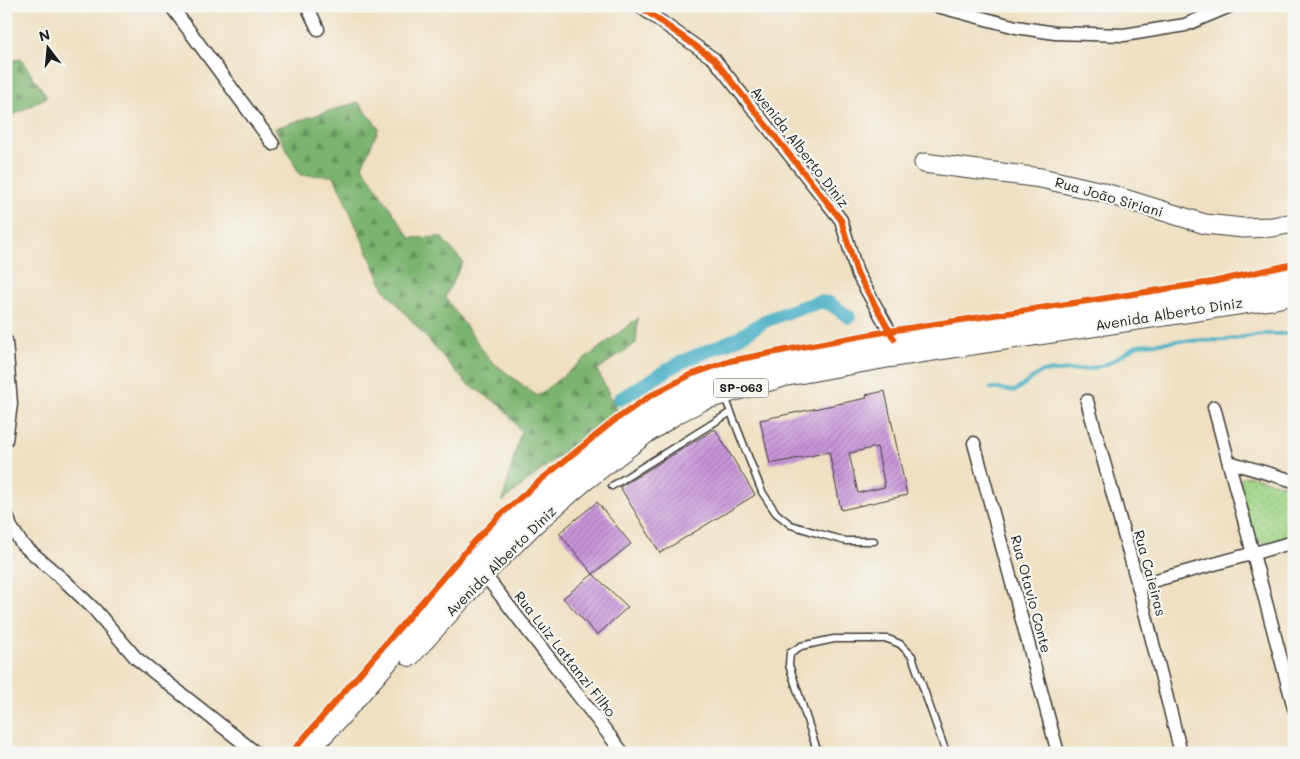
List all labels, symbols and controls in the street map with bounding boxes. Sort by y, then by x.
north arrow [22,22,72,72]
text: N [37,24,52,46]
street label: Avenida Alberto Diniz [747,82,854,211]
street label: Rua João Siriani [1053,172,1165,221]
street label: Avenida Alberto Diniz [1094,292,1244,335]
road number: SP-063 [714,378,768,398]
street label: Avenida Alberto Diniz [441,501,560,620]
street label: Rua Caieiras [1130,528,1171,618]
street label: Rua Otavio Conte [1007,533,1056,655]
street label: Rua Luiz Lattanzi Filho [510,587,620,720]

